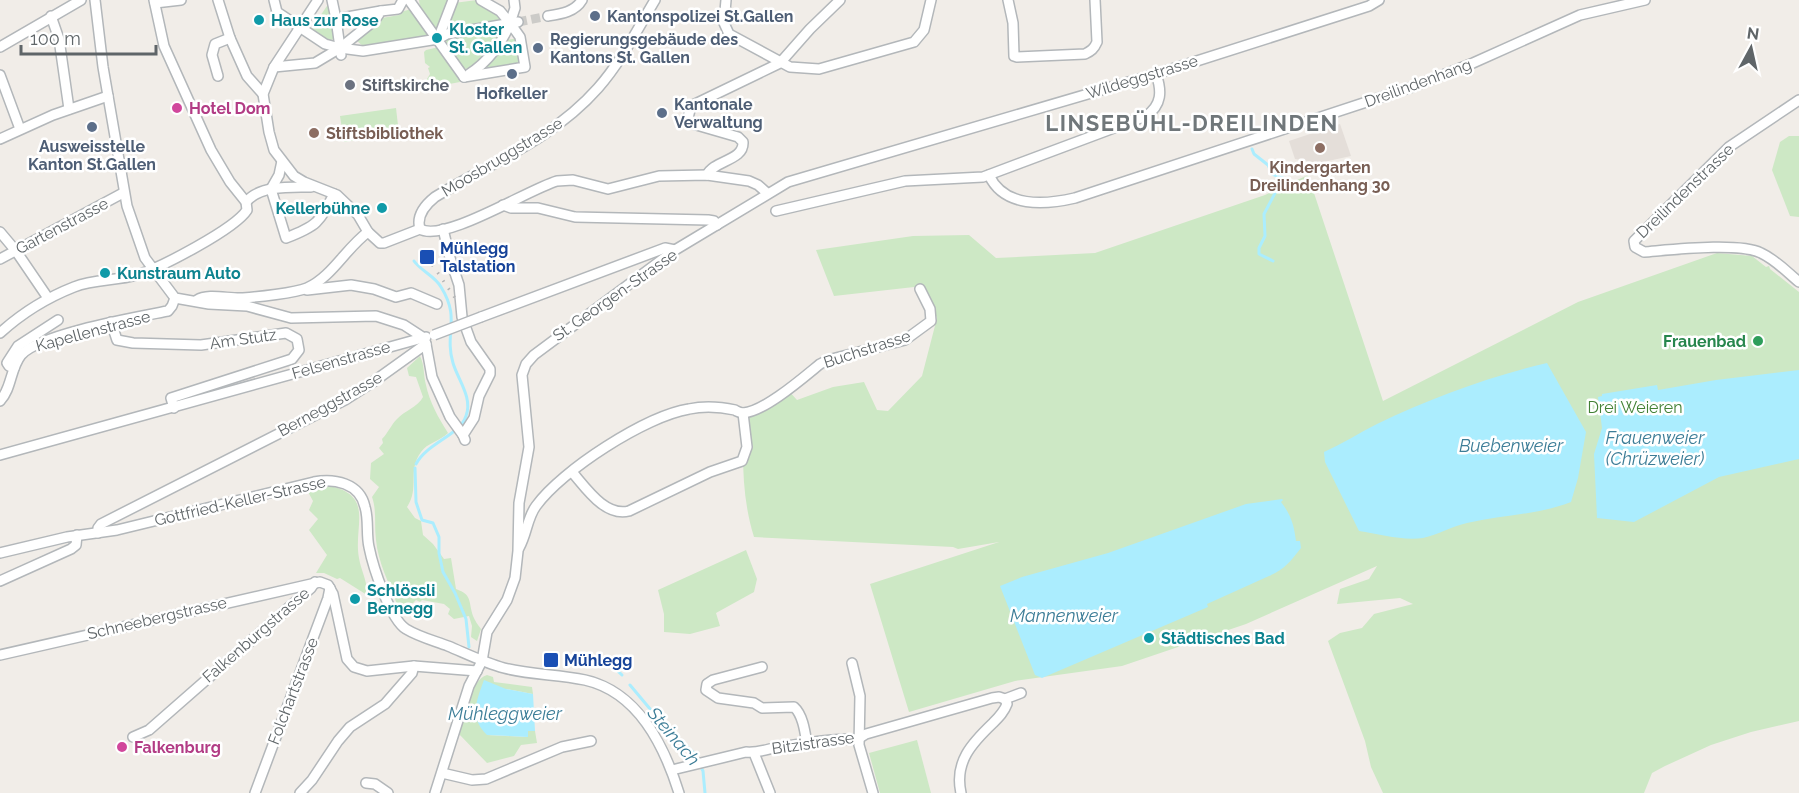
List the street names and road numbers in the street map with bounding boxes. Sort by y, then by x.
street label: Wildeggstrasse [1084,51,1200,103]
street label: Dreilindenhang [1362,55,1474,111]
street label: Moosbruggstrasse [438,113,566,201]
street label: Dreilindenstrasse [1632,140,1738,242]
street label: Gartenstrasse [13,194,111,258]
street label: St. Georgen-Strasse [549,245,681,345]
street label: Kapellenstrasse [34,307,152,355]
street label: Am Stutz [208,325,278,353]
street label: Buchstrasse [821,326,913,372]
street label: Felsenstrasse [290,337,392,383]
street label: Berneggstrasse [274,367,386,441]
street label: Gottfried-Keller-Strasse [153,472,327,530]
street label: Falkenburgstrasse [199,584,313,686]
street label: Schneebergstrasse [85,593,229,643]
street label: Folchartstrasse [264,635,322,747]
street label: Bitzistrasse [771,728,855,758]

